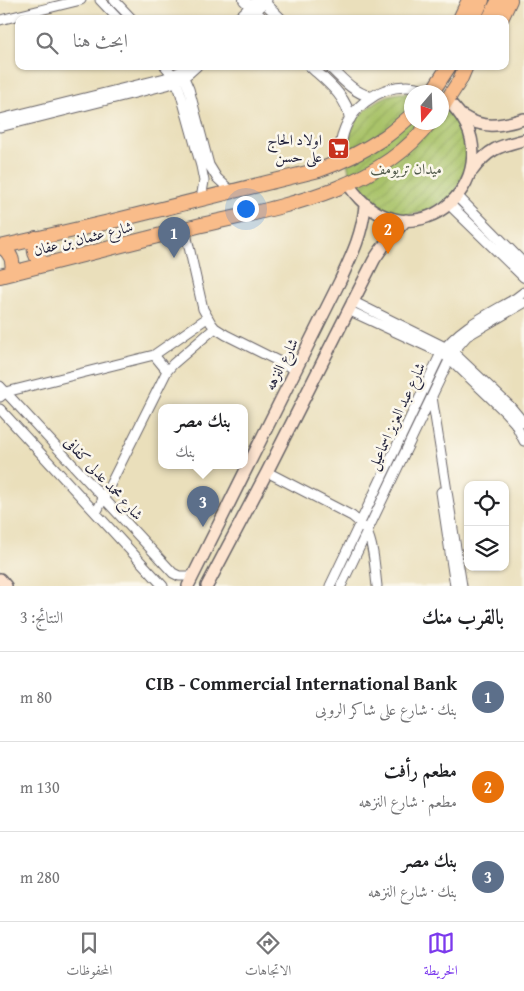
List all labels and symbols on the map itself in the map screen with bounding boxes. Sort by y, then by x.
north arrow [404,85,449,130]
place label: اولاد الحاج على حسن [267,129,322,168]
supermarket icon: اولاد الحاج على حسن [326,136,350,160]
park label: ميدان تريومف [370,158,442,179]
your location [233,196,259,222]
pin: 2 [372,213,404,254]
street label: شارع عثمان بن عفان [31,216,136,263]
pin: 1 [158,217,190,258]
street label: شارع النزهه [259,334,306,395]
street label: شارع عبد العزيز اسماعيل [362,359,433,474]
street label: شارع محمد عدلى كفافى [58,432,148,526]
pin: 3 [187,486,219,527]

